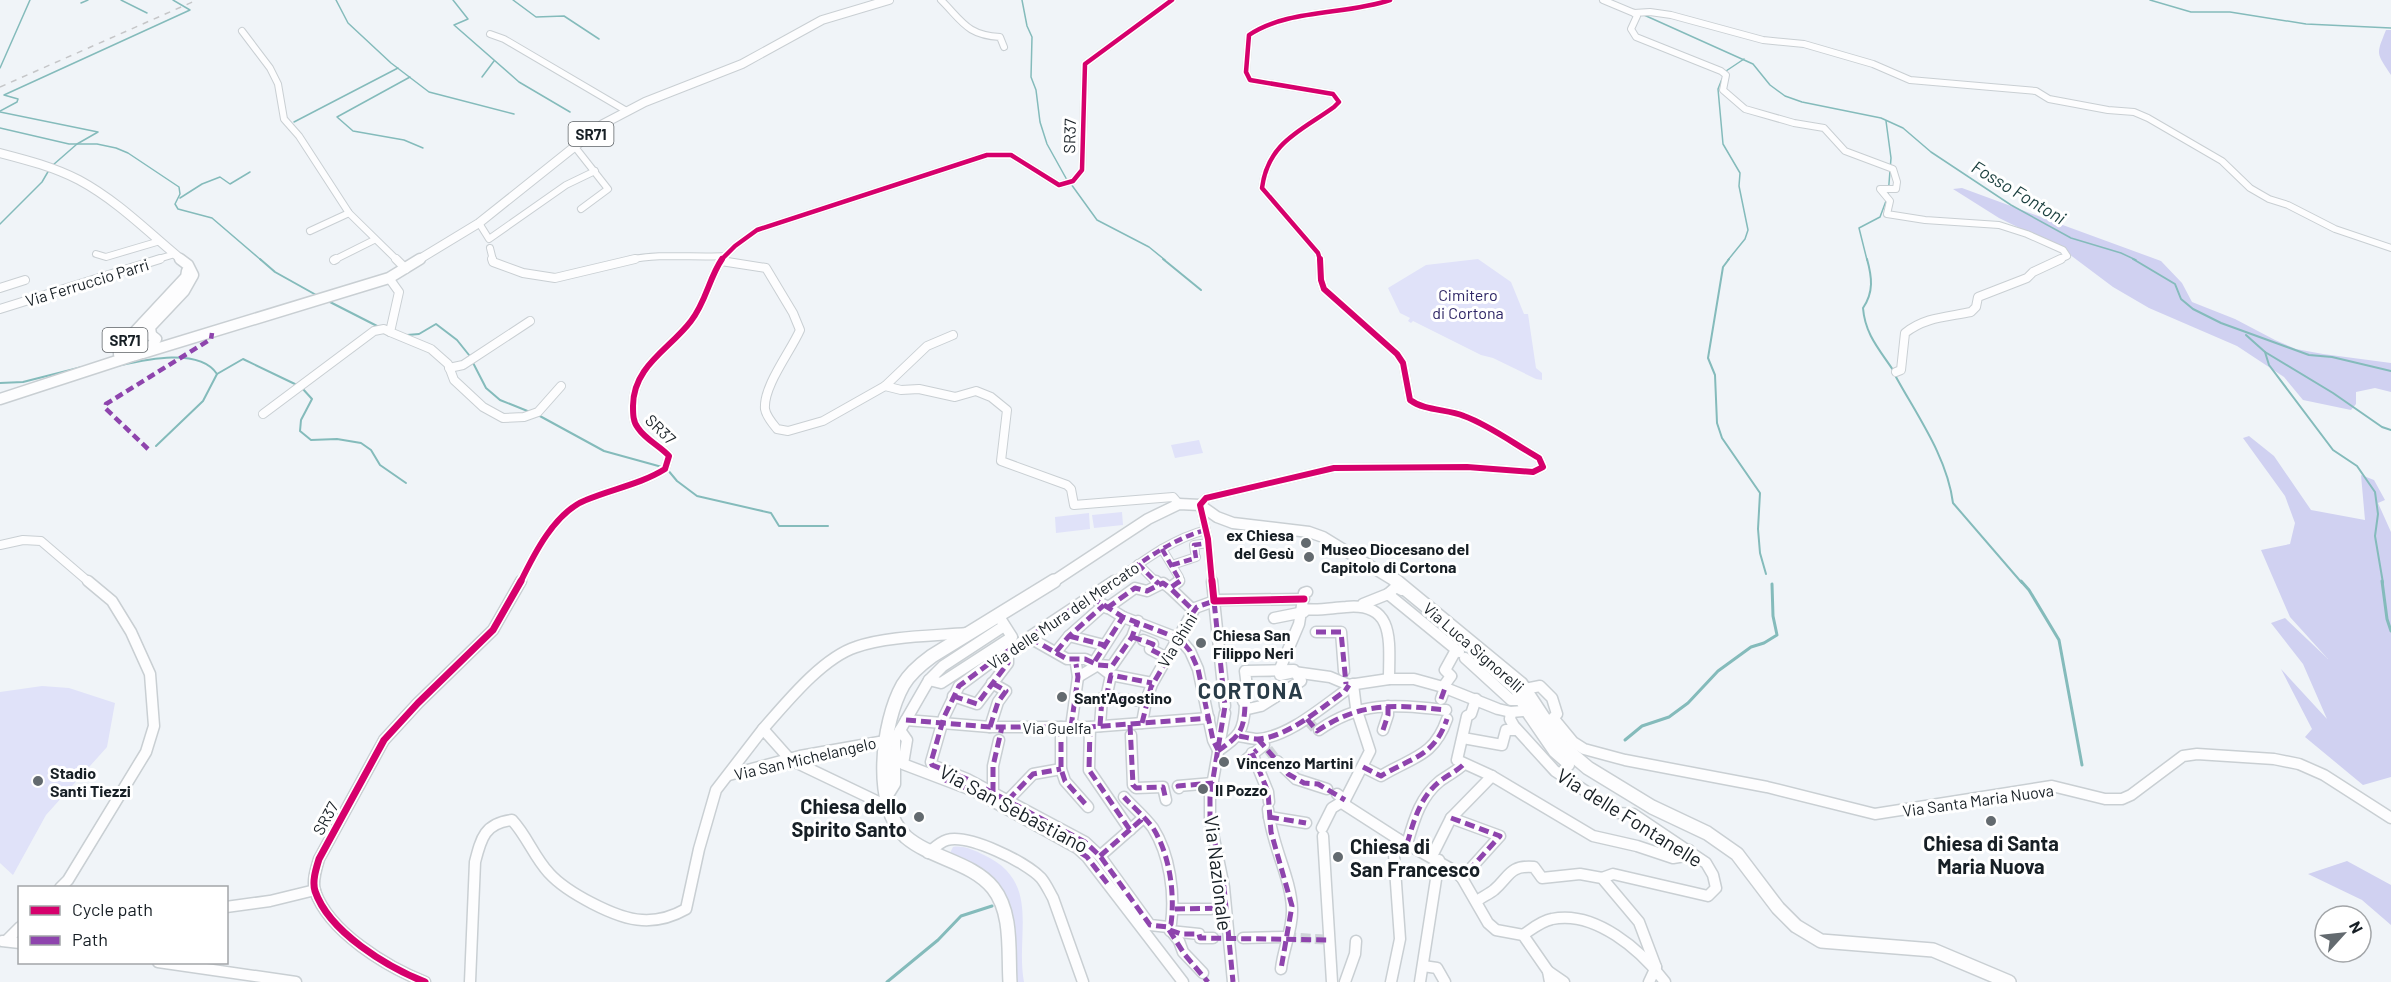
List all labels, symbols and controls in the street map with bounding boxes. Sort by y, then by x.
street label: SR37 [1059,118,1079,154]
road number: SR71 [568,122,614,146]
water label: Fosso Fontoni [1968,155,2071,229]
street label: Via Ferruccio Parri [23,254,151,310]
park label: Cimitero di Cortona [1432,285,1504,322]
road number: SR71 [102,328,148,352]
street label: SR37 [642,410,680,448]
place label: ex Chiesa del Gesù [1226,525,1294,562]
marker: ex Chiesa del Gesù [1299,536,1313,550]
place label: Museo Diocesano del Capitolo di Cortona [1321,539,1469,576]
marker: Museo Diocesano del Capitolo di Cortona [1302,550,1316,564]
street label: Via delle Mura del Mercato [983,557,1143,673]
street label: Via Luca Signorelli [1420,598,1528,696]
street label: Via Ghini [1153,609,1201,671]
place label: Chiesa San Filippo Neri [1213,625,1294,662]
marker: Chiesa San Filippo Neri [1194,636,1208,650]
district label: CORTONA [1198,677,1304,703]
place label: Sant'Agostino [1074,688,1172,707]
marker: Sant'Agostino [1055,690,1069,704]
street label: Via Guelfa [1022,718,1092,737]
street label: Via San Michelangelo [732,732,878,784]
place label: Vincenzo Martini [1236,753,1353,772]
marker: Vincenzo Martini [1217,755,1231,769]
street label: Via San Sebastiano [936,759,1092,857]
street label: Via delle Fontanelle [1553,762,1707,872]
place label: Stadio Santi Tiezzi [50,763,131,800]
marker: Stadio Santi Tiezzi [31,774,45,788]
place label: Il Pozzo [1215,780,1268,799]
street label: Via Santa Maria Nuova [1901,780,2055,820]
marker: Il Pozzo [1196,782,1210,796]
place label: Chiesa dello Spirito Santo [791,794,907,841]
street label: SR37 [308,798,342,838]
marker: Chiesa dello Spirito Santo [912,810,926,824]
street label: Via Nazionale [1200,814,1238,932]
marker: Chiesa di Santa Maria Nuova [1984,814,1998,828]
place label: Chiesa di Santa Maria Nuova [1923,831,2059,878]
place label: Chiesa di San Francesco [1350,834,1480,881]
marker: Chiesa di San Francesco [1331,850,1345,864]
legend [18,886,228,964]
text: Cycle path [72,898,153,920]
north arrow [2313,904,2373,964]
text: N [2346,918,2368,936]
text: Path [72,928,108,950]

